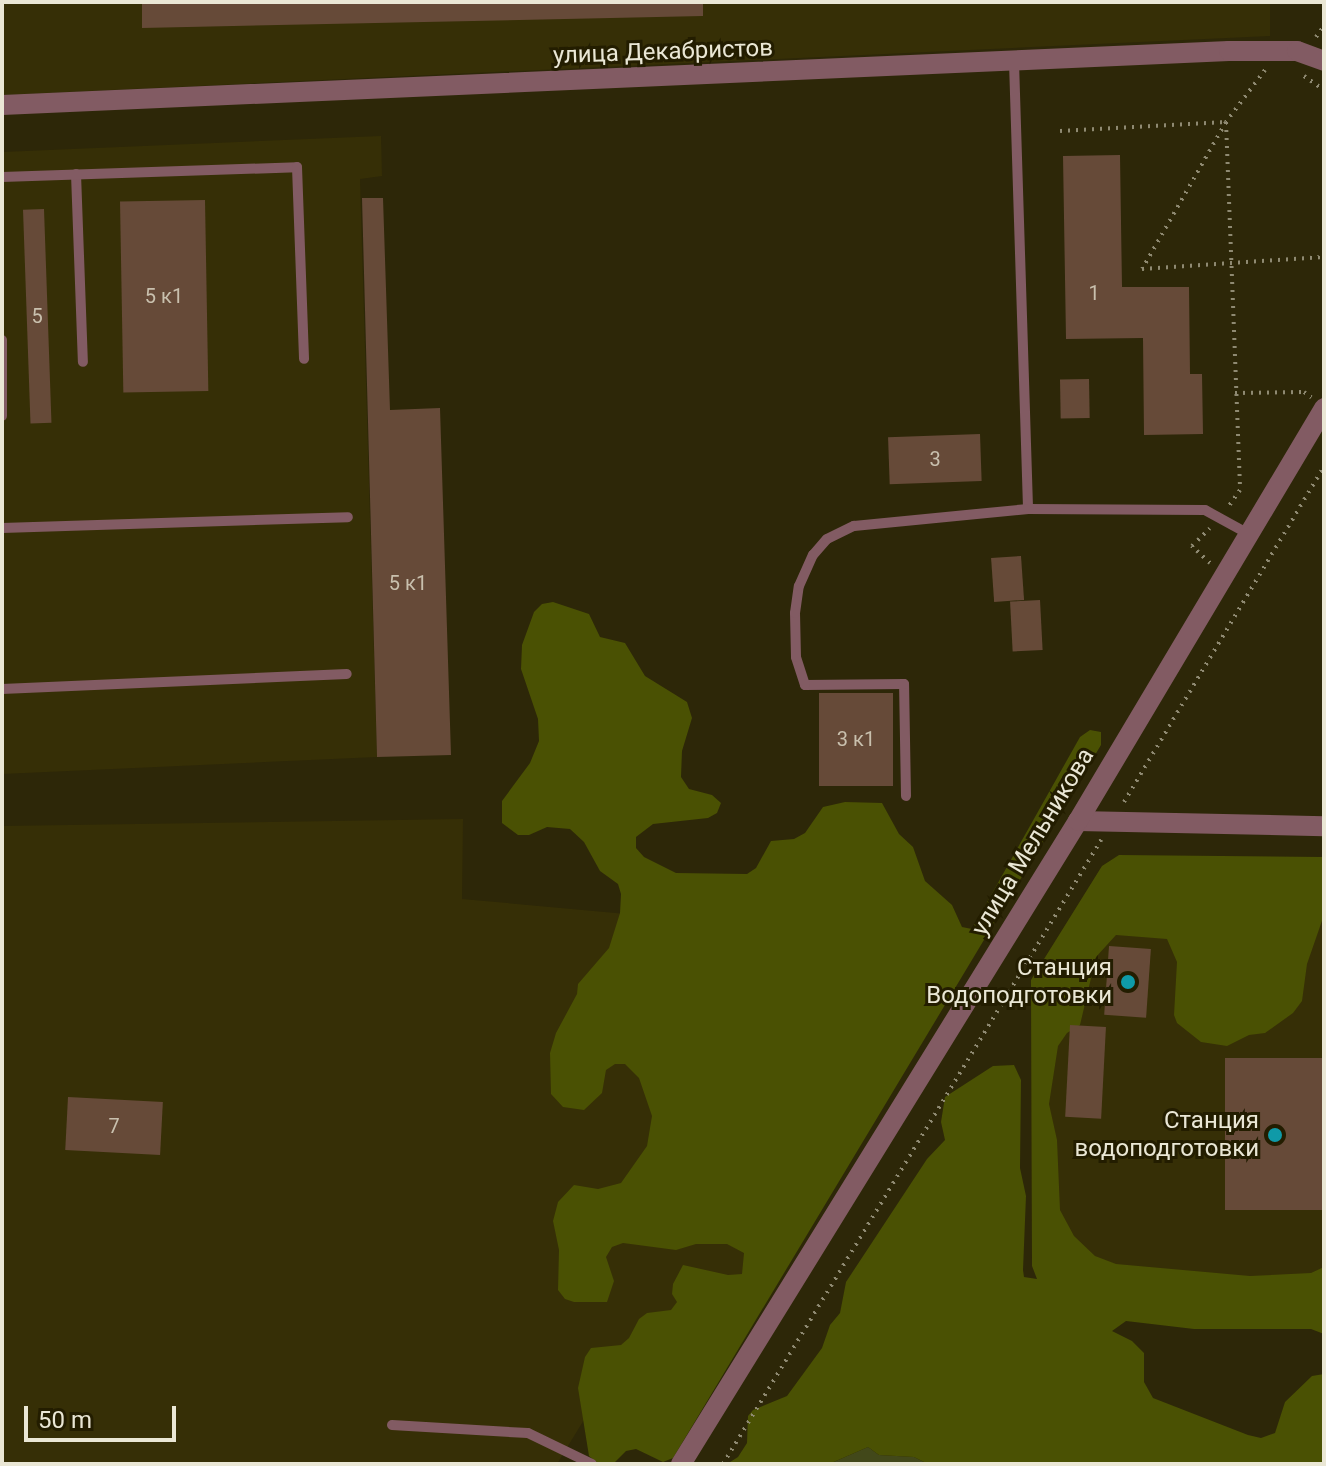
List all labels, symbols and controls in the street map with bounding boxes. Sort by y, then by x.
street label: улица Декабристов [553,34,773,70]
house number: 1 [1088,281,1100,305]
house number: 5 к1 [145,284,183,308]
house number: 5 [31,304,43,328]
house number: 3 [929,447,941,471]
house number: 5 к1 [389,571,427,595]
house number: 3 к1 [837,727,875,751]
street label: улица Мельникова [966,743,1100,941]
place label: Станция Водоподготовки [926,954,1112,1010]
marker: Станция Водоподготовки [1119,973,1137,991]
place label: Станция водоподготовки [1075,1107,1259,1163]
house number: 7 [108,1114,120,1138]
marker: Станция водоподготовки [1266,1126,1284,1144]
scale bar [28,1390,180,1440]
text: 50 m [38,1406,92,1434]

